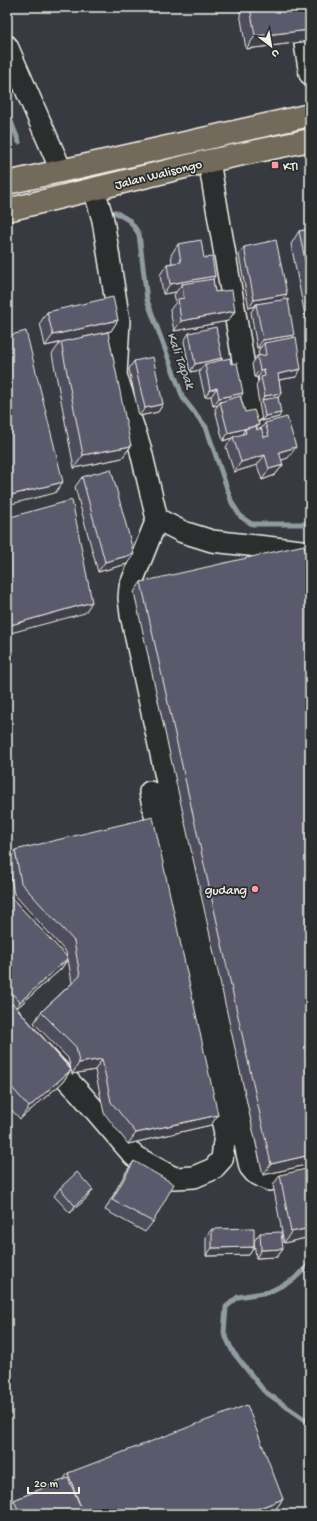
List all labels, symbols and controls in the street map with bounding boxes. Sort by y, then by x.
north arrow [251,26,291,66]
text: U [269,46,281,60]
street label: Jalan Walisongo [113,157,204,193]
marker: KTI [270,160,280,170]
place label: KTI [283,160,298,175]
water label: Kali Tapak [162,330,198,393]
place label: gudang [205,884,247,899]
marker: gudang [250,884,260,894]
scale bar [28,1469,79,1495]
text: 20 m [34,1478,59,1492]

